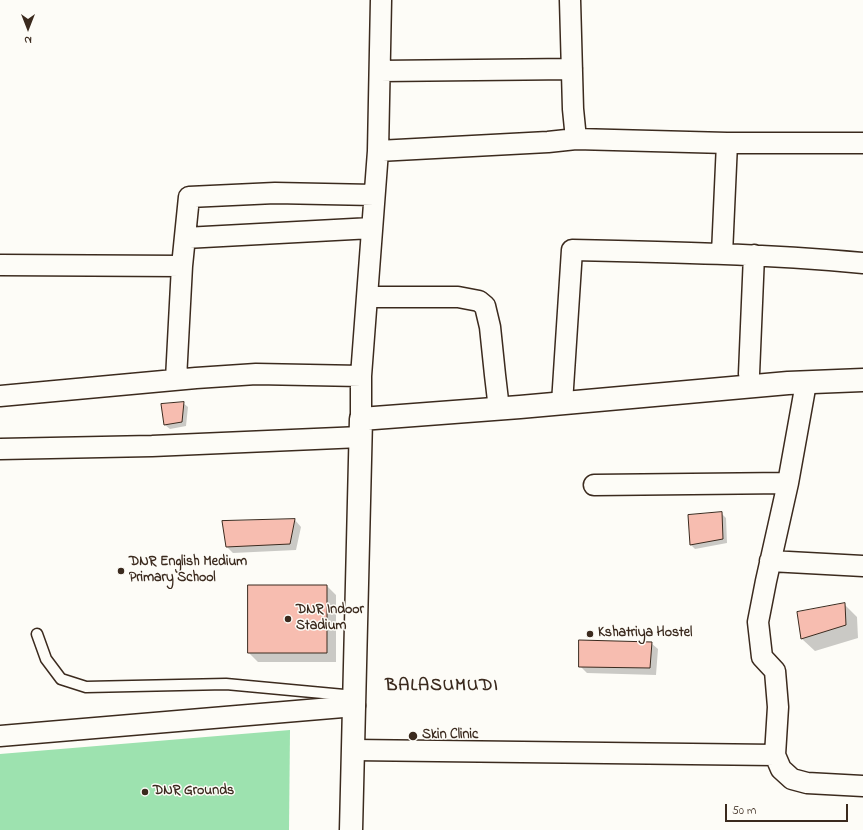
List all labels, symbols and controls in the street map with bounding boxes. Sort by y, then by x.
north arrow [8,8,48,48]
text: N [24,32,32,48]
place label: DNR English Medium Primary School [129,555,247,588]
marker: DNR English Medium Primary School [116,566,126,576]
place label: DNR Indoor Stadium [296,603,364,636]
marker: DNR Indoor Stadium [283,614,293,624]
place label: Kshatriya Hostel [598,626,692,642]
marker: Kshatriya Hostel [585,629,595,639]
district label: BALASUMUDI [385,676,499,698]
place label: Skin Clinic [422,728,478,744]
marker: Skin Clinic [407,730,419,742]
place label: DNR Grounds [153,784,234,800]
marker: DNR Grounds [140,787,150,797]
scale bar [727,796,850,822]
text: 50 m [732,802,756,820]

